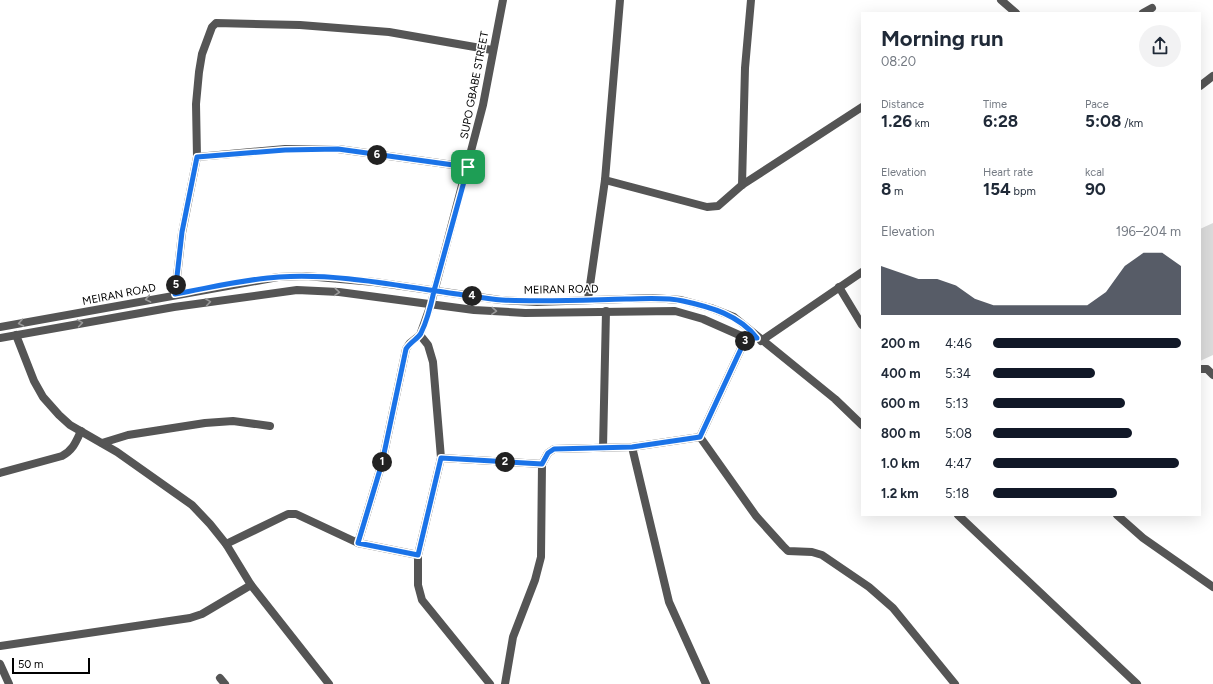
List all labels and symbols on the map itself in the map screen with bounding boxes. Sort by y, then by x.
street label: SUPO GBABE STREET [458,30,491,140]
pin: 6 [367,145,387,165]
pin [451,150,485,184]
pin: 5 [166,275,186,295]
street label: MEIRAN ROAD [81,281,157,308]
street label: MEIRAN ROAD [523,282,599,297]
pin: 4 [462,286,482,306]
one-way arrow [334,287,340,296]
one-way arrow [145,295,151,303]
one-way arrow [205,298,211,307]
one-way arrow [491,307,497,316]
one-way arrow [17,319,24,327]
one-way arrow [76,319,83,328]
pin: 3 [735,331,755,351]
pin: 1 [372,452,392,472]
pin: 2 [495,452,515,472]
scale bar [12,656,90,675]

